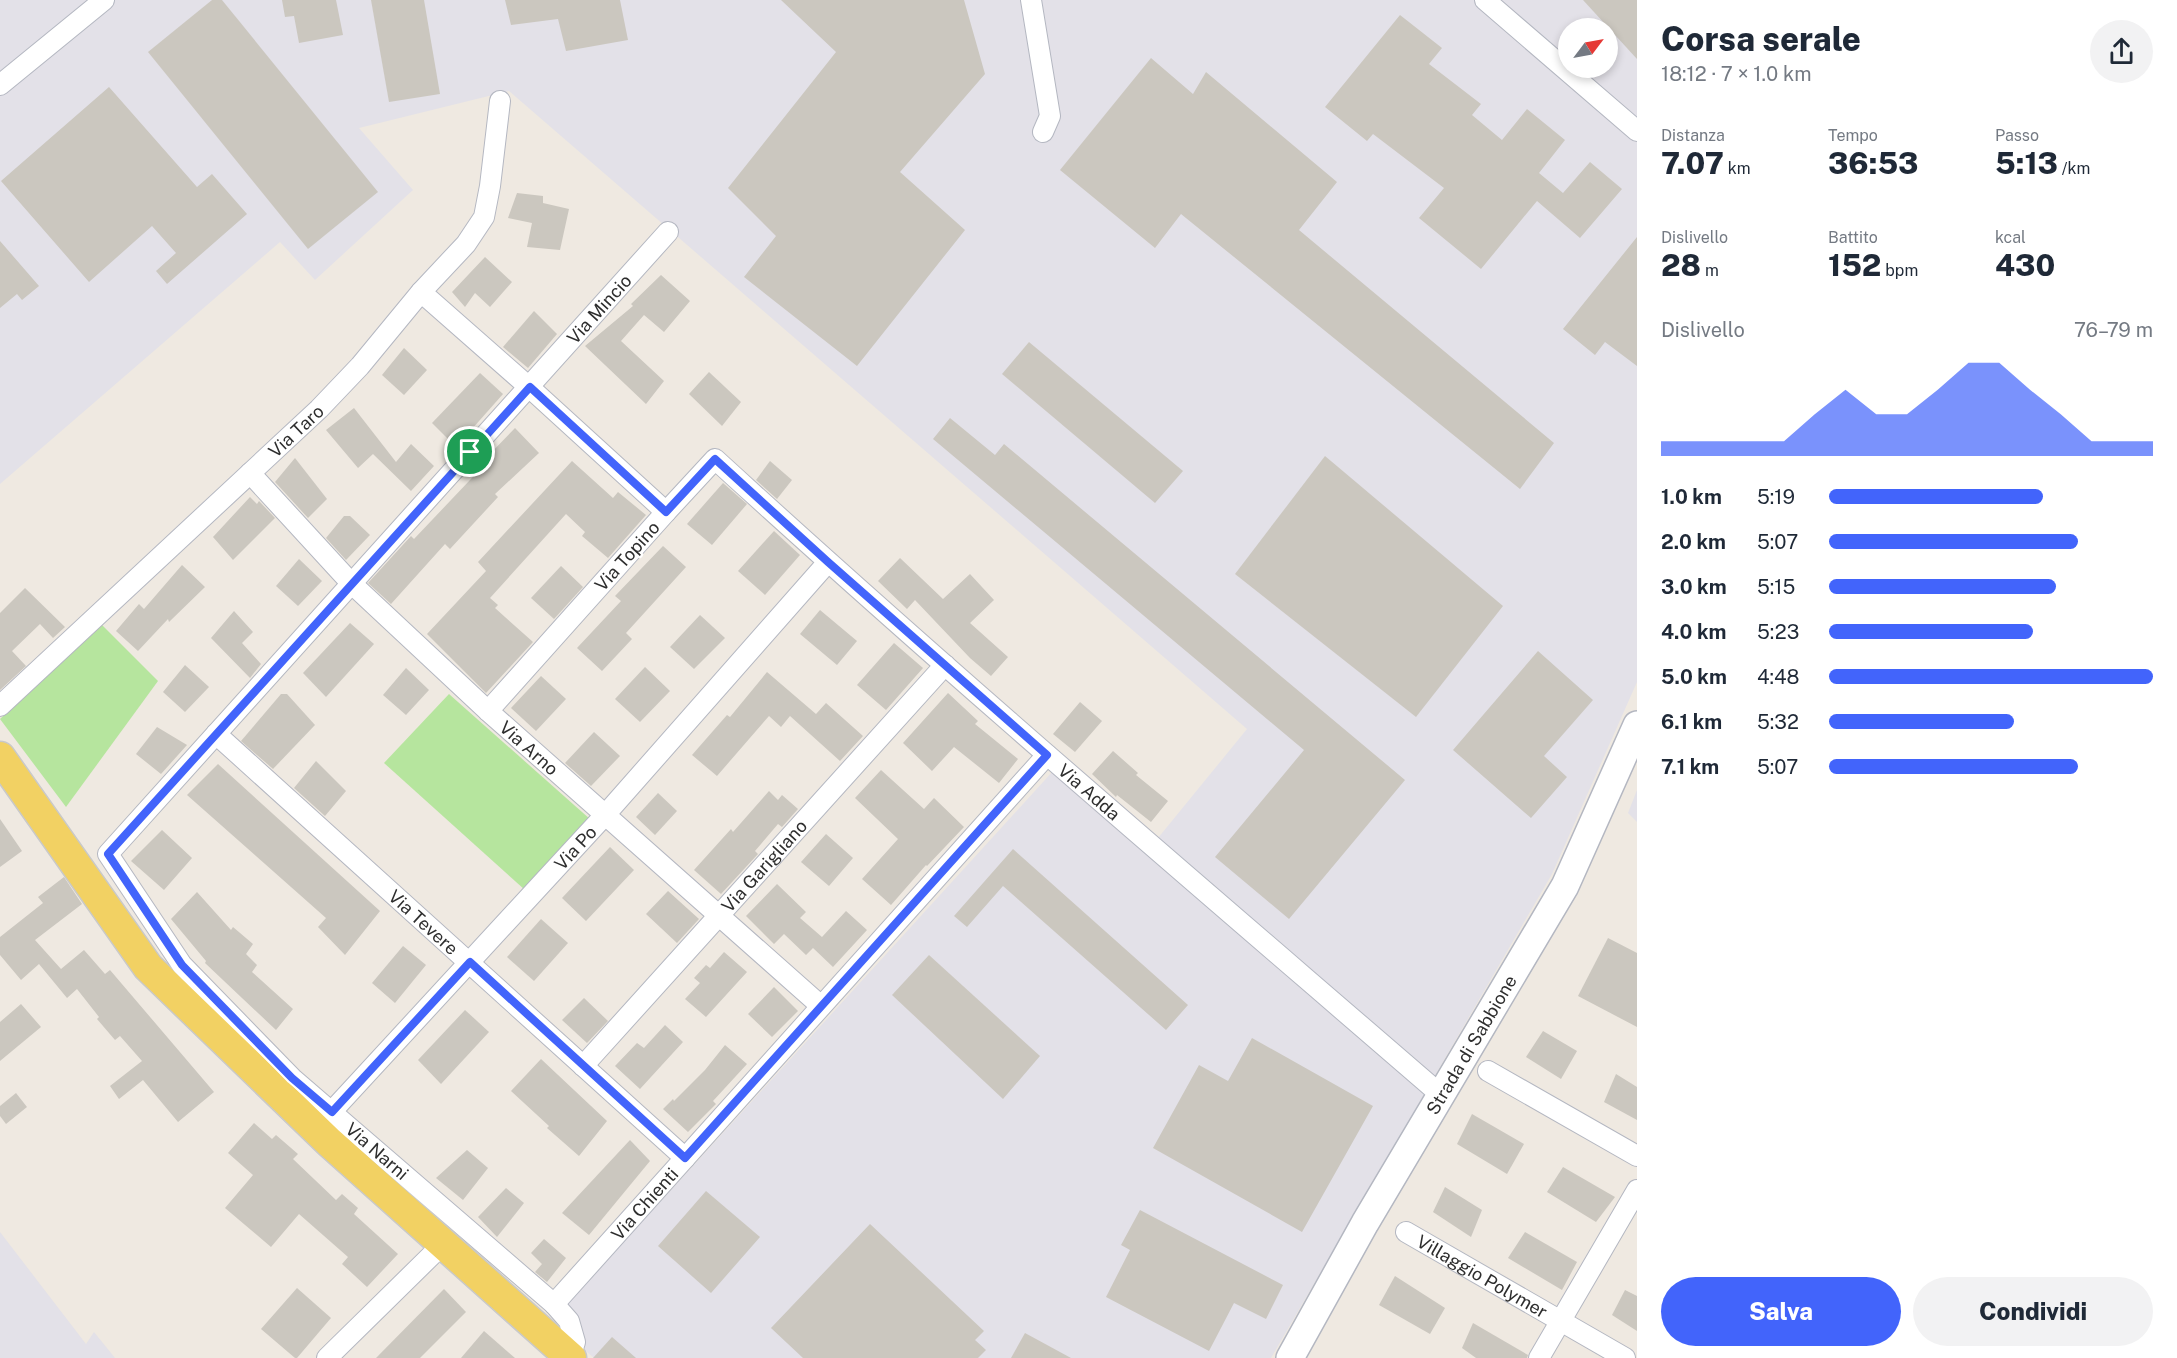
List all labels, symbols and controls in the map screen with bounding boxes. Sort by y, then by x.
north arrow [1558,18,1618,78]
map controls [1558,18,1618,78]
text: Corsa serale [1661,20,1861,58]
button: share [2090,20,2153,83]
text: 18:12 · 7 × 1.0 km [1661,62,1812,86]
text: Distanza [1661,126,1725,145]
text: Tempo [1828,126,1878,145]
text: Passo [1995,126,2039,145]
text: 7.07 [1661,145,1724,181]
text: 36:53 [1828,145,1919,181]
text: 5:13 [1995,145,2058,181]
text: km [1724,159,1751,178]
text: /km [2058,159,2090,178]
text: Dislivello [1661,228,1728,247]
text: Battito [1828,228,1878,247]
text: kcal [1995,228,2026,247]
text: 28 [1661,247,1701,283]
text: 152 [1828,247,1881,283]
text: 430 [1995,247,2055,283]
text: m [1701,261,1719,280]
text: bpm [1881,261,1918,280]
street label: Via Mincio [562,270,635,348]
text: Dislivello [1661,318,1745,342]
text: 76–79 m [2074,318,2153,342]
street label: Via Taro [264,400,328,461]
pin [444,426,495,477]
icon: arrive [453,435,486,468]
text: 1.0 km [1661,485,1722,509]
text: 5:19 [1757,485,1795,509]
street label: Via Topino [590,517,664,595]
text: 2.0 km [1661,530,1726,554]
text: 5:07 [1757,530,1798,554]
text: 3.0 km [1661,575,1727,599]
text: 5:15 [1757,575,1795,599]
text: 4.0 km [1661,620,1726,644]
text: 5:23 [1757,620,1799,644]
text: 5.0 km [1661,665,1727,689]
text: 4:48 [1757,665,1799,689]
text: 6.1 km [1661,710,1722,734]
text: 5:32 [1757,710,1799,734]
street label: Via Arno [496,716,563,779]
text: 7.1 km [1661,755,1719,779]
text: 5:07 [1757,755,1798,779]
street label: Via Adda [1054,759,1125,824]
street label: Via Garigliano [717,815,811,916]
street label: Via Po [550,821,601,874]
street label: Via Tevere [385,885,463,959]
street label: Strada di Sabbione [1421,971,1520,1118]
street label: Via Narni [341,1118,413,1184]
street label: Via Chienti [606,1163,682,1244]
street label: Villaggio Polymer [1413,1230,1551,1322]
button: Salva [1661,1277,1901,1346]
button: Condividi [1913,1277,2153,1346]

